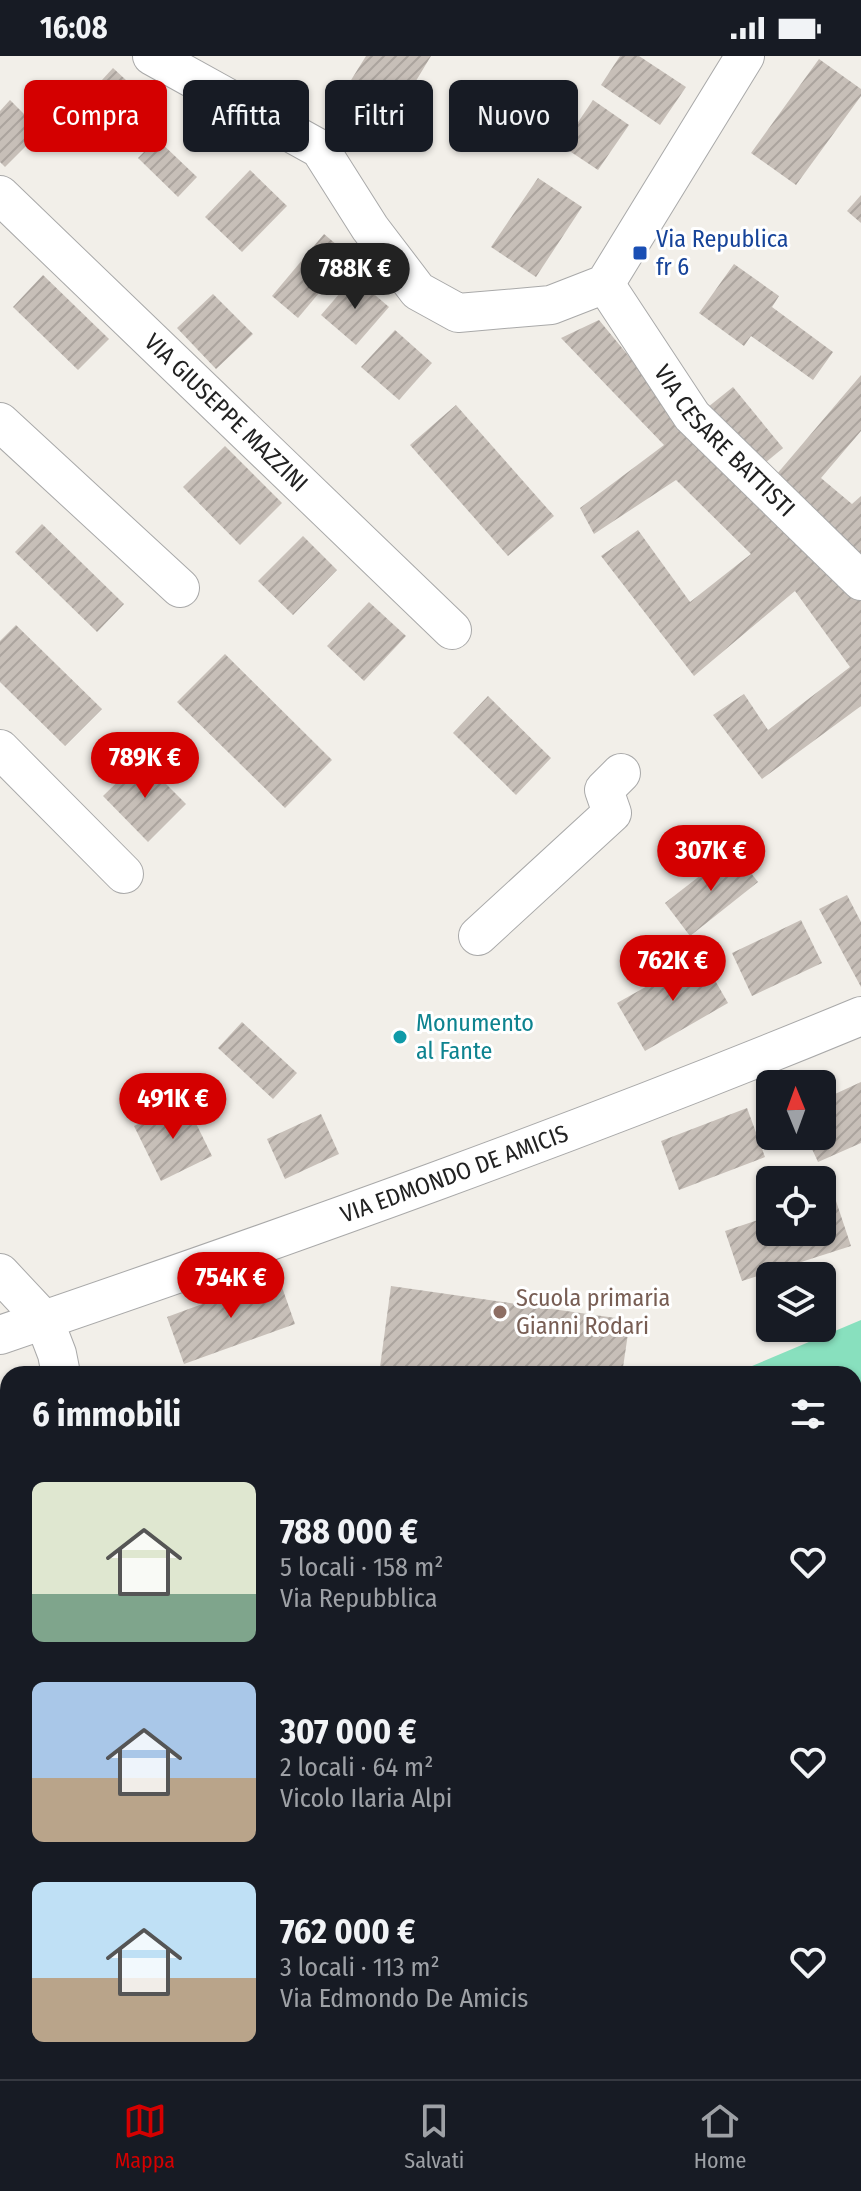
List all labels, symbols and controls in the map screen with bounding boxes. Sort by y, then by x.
text: 16:08 [40,10,107,46]
chip: Compra [24,80,167,152]
chip: Affitta [183,80,309,152]
chip: Filtri [325,80,433,152]
chip: Nuovo [449,80,578,152]
place label: Via Republica fr 6 [656,225,789,281]
pin: 788K € [290,243,420,311]
marker: Via Republica fr 6 [631,244,649,262]
text: 788K € [319,253,391,284]
street label: VIA GIUSEPPE MAZZINI [139,328,314,497]
street label: VIA CESARE BATTISTI [648,360,801,522]
pin: 789K € [80,732,210,800]
text: 789K € [109,742,181,773]
pin: 307K € [646,825,776,893]
text: 307K € [675,835,747,866]
pin: 762K € [608,935,738,1003]
text: 762K € [638,945,708,976]
place label: Monumento al Fante [416,1009,534,1065]
marker: Monumento al Fante [391,1028,409,1046]
north arrow [756,1070,836,1150]
map controls [756,1070,836,1342]
pin: 491K € [108,1073,238,1141]
text: 491K € [137,1083,209,1114]
street label: VIA EDMONDO DE AMICIS [337,1119,572,1229]
button: locate [756,1166,836,1246]
pin: 754K € [166,1252,296,1320]
text: 754K € [195,1262,267,1293]
button: layers [756,1262,836,1342]
place label: Scuola primaria Gianni Rodari [516,1284,670,1340]
marker: Scuola primaria Gianni Rodari [491,1303,509,1321]
icon: filters [786,1392,830,1436]
text: 6 immobili [32,1394,181,1435]
text: 788 000 € [280,1511,418,1552]
icon: home [96,1514,192,1610]
icon: heart [786,1540,830,1584]
text: 5 locali · 158 m² [280,1552,443,1583]
text: Via Repubblica [280,1583,437,1614]
text: 307 000 € [280,1711,417,1752]
icon: home [96,1714,192,1810]
icon: heart [786,1740,830,1784]
text: 2 locali · 64 m² [280,1752,433,1783]
text: Vicolo Ilaria Alpi [280,1783,452,1814]
text: 762 000 € [280,1911,415,1952]
icon: home [96,1914,192,2010]
icon: heart [786,1940,830,1984]
text: 3 locali · 113 m² [280,1952,440,1983]
text: Via Edmondo De Amicis [280,1983,528,2014]
tab: Mappa [115,2099,175,2174]
tab: Salvati [404,2099,464,2174]
tab: Home [694,2099,746,2174]

